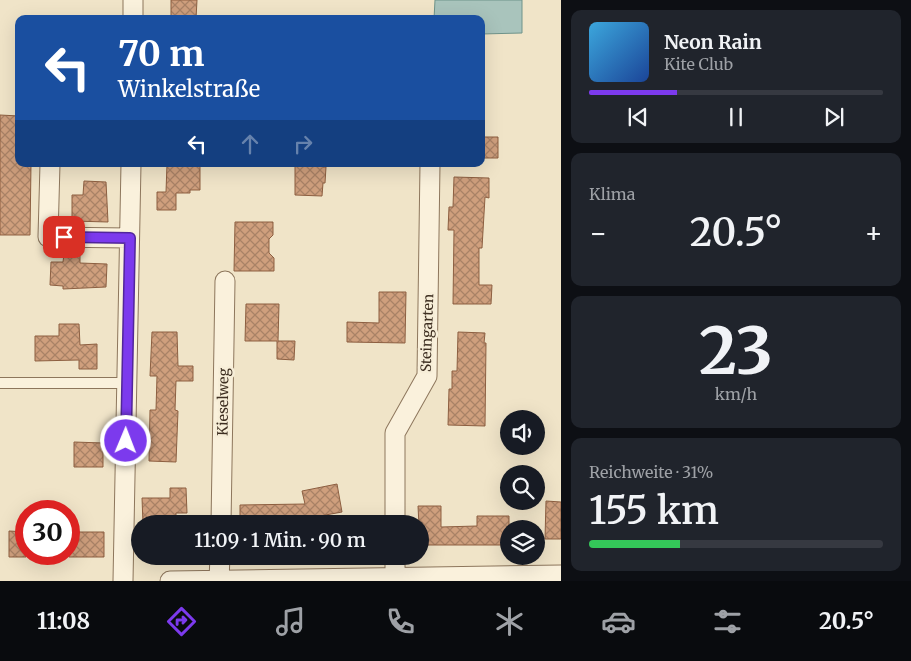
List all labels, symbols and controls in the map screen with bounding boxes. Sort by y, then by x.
text: Neon Rain [664,30,762,54]
text: 70 m [118,32,205,76]
icon: left [35,35,100,100]
text: Kite Club [664,54,733,74]
text: Winkelstraße [118,75,260,103]
icon: previous [624,103,652,131]
icon: pause [722,103,750,131]
icon: next [820,103,848,131]
icon: left [183,130,211,158]
icon: ahead [236,130,264,158]
icon: right [289,130,317,158]
text: Klima [589,184,635,204]
text: 20.5° [690,209,782,256]
text: − [589,215,608,251]
text: + [864,215,883,251]
pin [43,216,85,258]
icon: arrive [50,223,78,251]
street label: Steingarten [417,294,437,372]
text: 23 [699,310,773,392]
street label: Kieselweg [213,367,233,436]
text: km/h [715,384,757,404]
map controls [500,410,545,565]
button: sound [500,410,545,455]
position arrow [99,414,151,466]
text: Reichweite · 31% [589,462,713,482]
button: search [500,465,545,510]
text: 155 km [589,487,719,534]
speed limit sign: 30 [15,500,80,565]
button: layers [500,520,545,565]
text: 11:09 · 1 Min. · 90 m [194,528,366,552]
icon: directions [164,604,199,639]
icon: music [273,604,308,639]
icon: phone [383,604,418,639]
icon: climate [492,604,527,639]
icon: car [601,604,636,639]
icon: filters [710,604,745,639]
text: 11:08 [37,607,90,635]
text: 20.5° [819,607,874,635]

